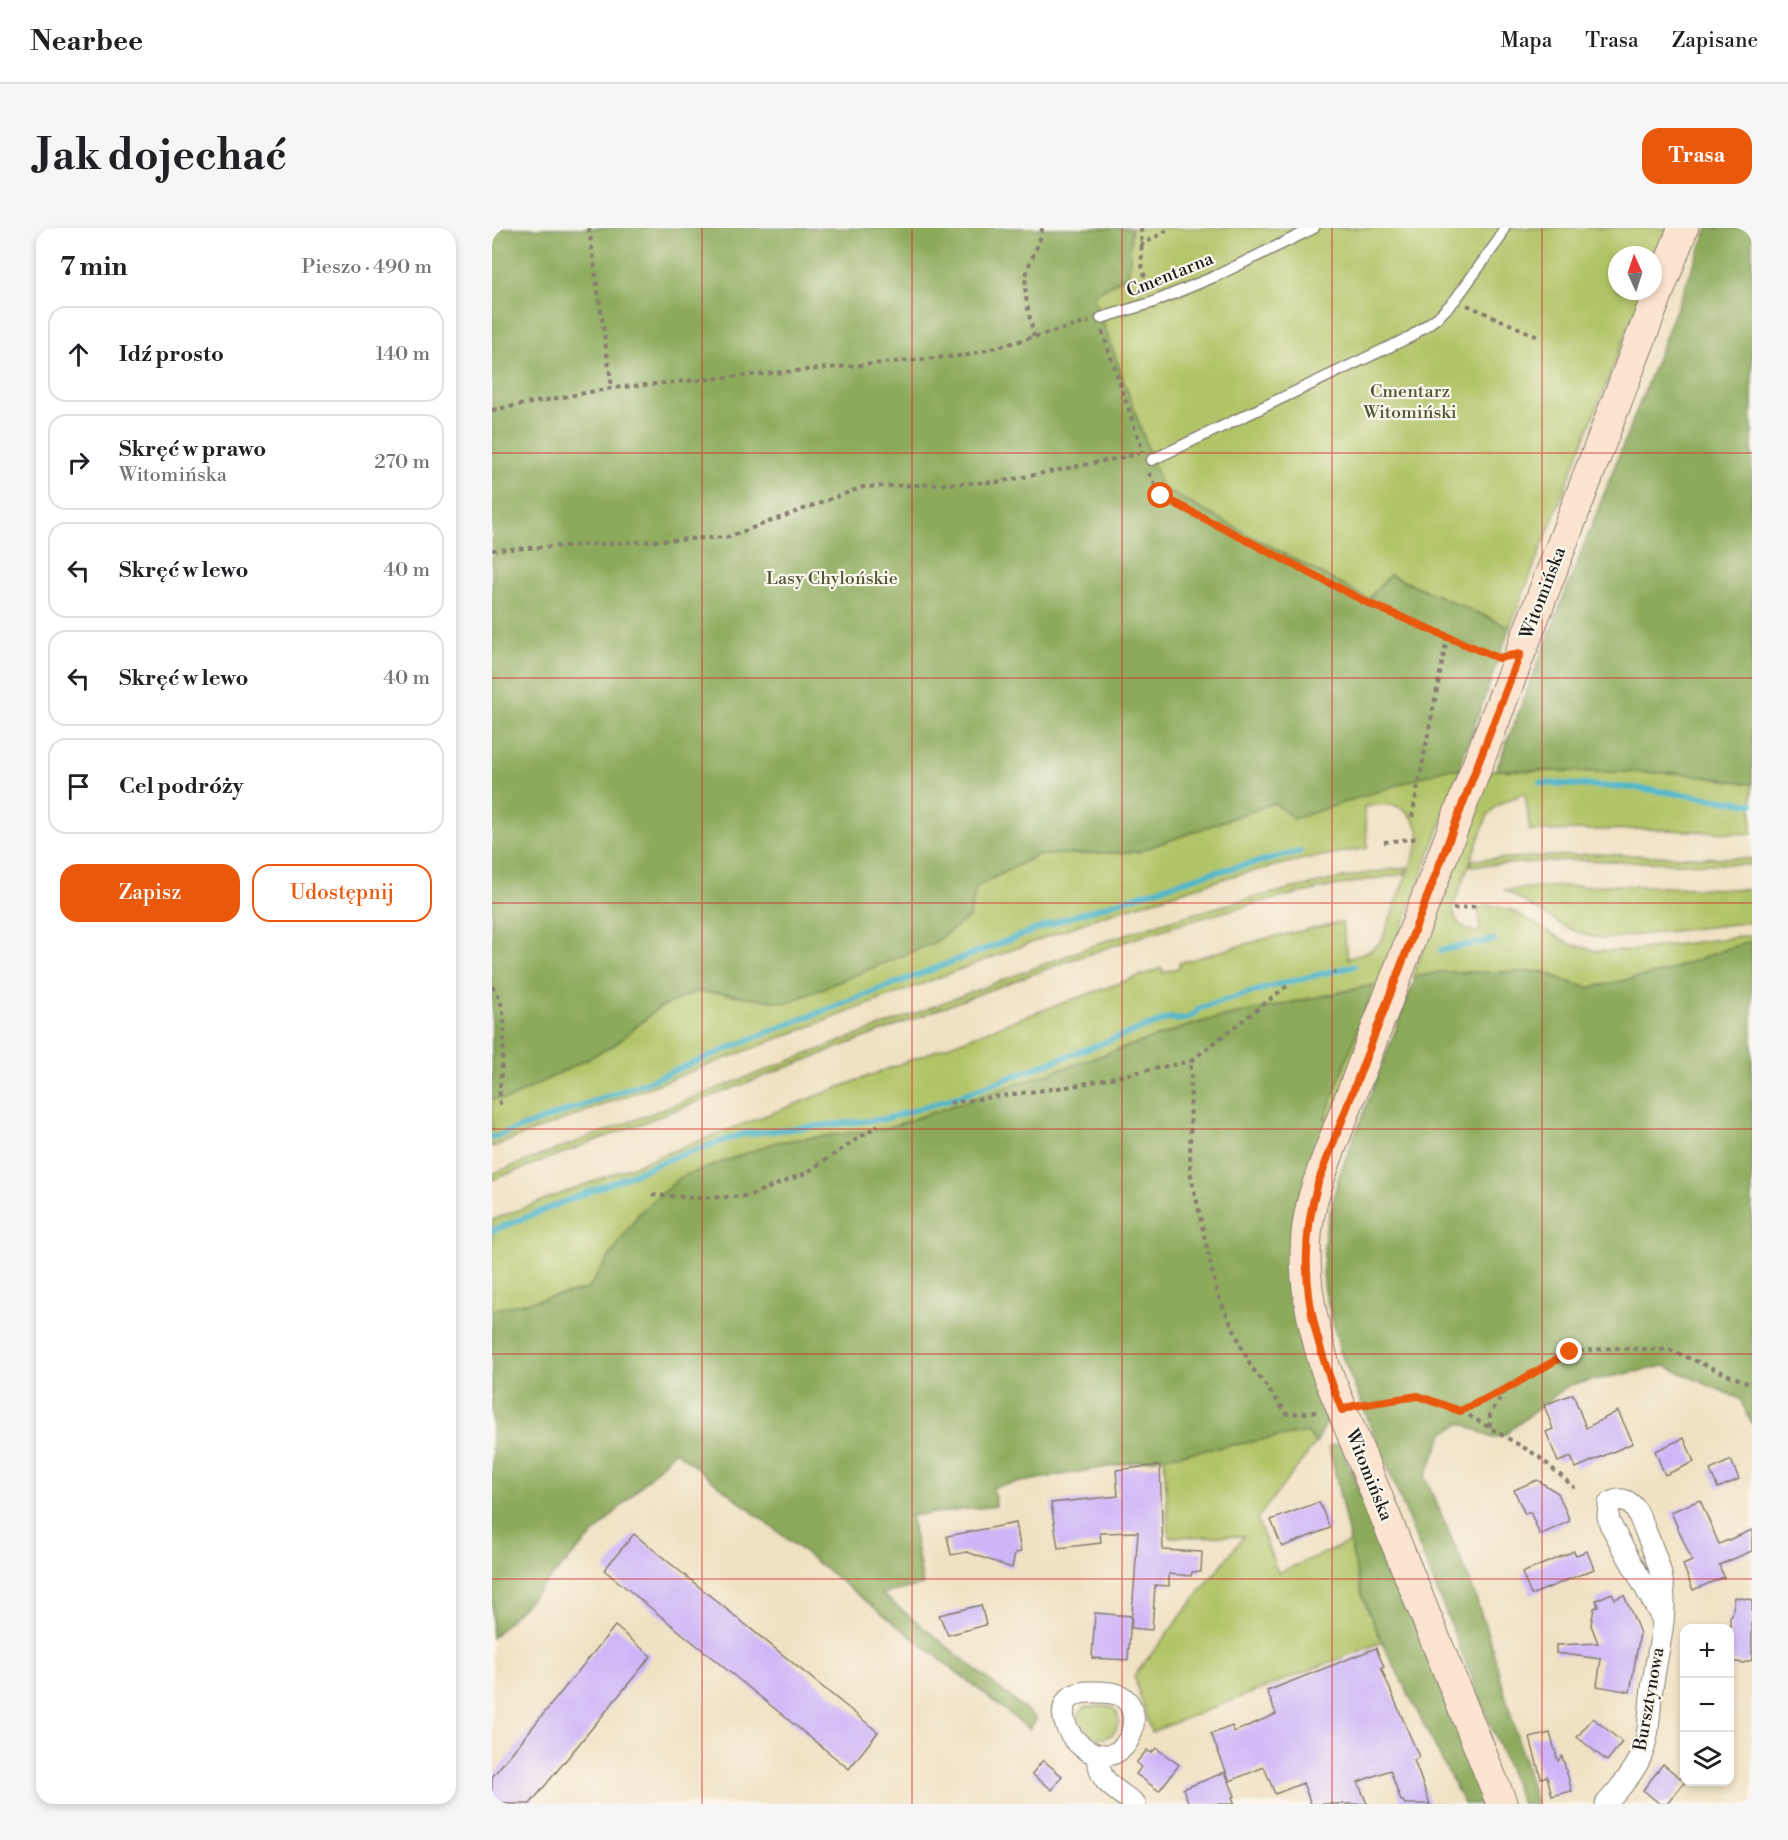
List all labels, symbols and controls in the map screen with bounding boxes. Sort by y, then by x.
text: Nearbee [30,24,143,59]
text: Mapa [1500,28,1552,54]
text: Trasa [1585,28,1639,54]
text: Zapisane [1672,28,1758,54]
button: Trasa [1642,128,1752,184]
text: Jak dojechać [36,130,287,183]
north arrow [1608,246,1662,300]
street label: Cmentarna [1123,247,1218,303]
text: 7 min [60,251,127,283]
text: Pieszo · 490 m [302,255,432,280]
icon: ahead [62,338,95,371]
text: Idź prosto [119,341,224,368]
text: 140 m [375,342,430,367]
park label: Cmentarz Witomiński [1362,380,1457,424]
text: Skręć w prawo [119,436,266,463]
icon: right [62,446,95,479]
text: 270 m [374,450,430,475]
text: Witomińska [119,463,227,488]
route start [1147,482,1173,508]
street label: Witomińska [1515,543,1571,643]
icon: left [62,554,95,587]
text: Skręć w lewo [119,557,248,584]
text: 40 m [383,558,430,583]
park label: Lasy Chylońskie [766,567,898,590]
icon: left [62,662,95,695]
text: Skręć w lewo [119,665,248,692]
text: 40 m [383,666,430,691]
icon: arrive [62,770,95,803]
text: Cel podróży [119,773,243,800]
button: Zapisz [60,864,240,922]
button: Udostępnij [252,864,432,922]
route end [1556,1338,1582,1364]
street label: Witomińska [1340,1425,1398,1525]
map controls [1680,1624,1734,1786]
button: + [1680,1624,1734,1678]
street label: Bursztynowa [1628,1645,1670,1753]
button: − [1680,1678,1734,1732]
button: layers [1680,1732,1734,1786]

